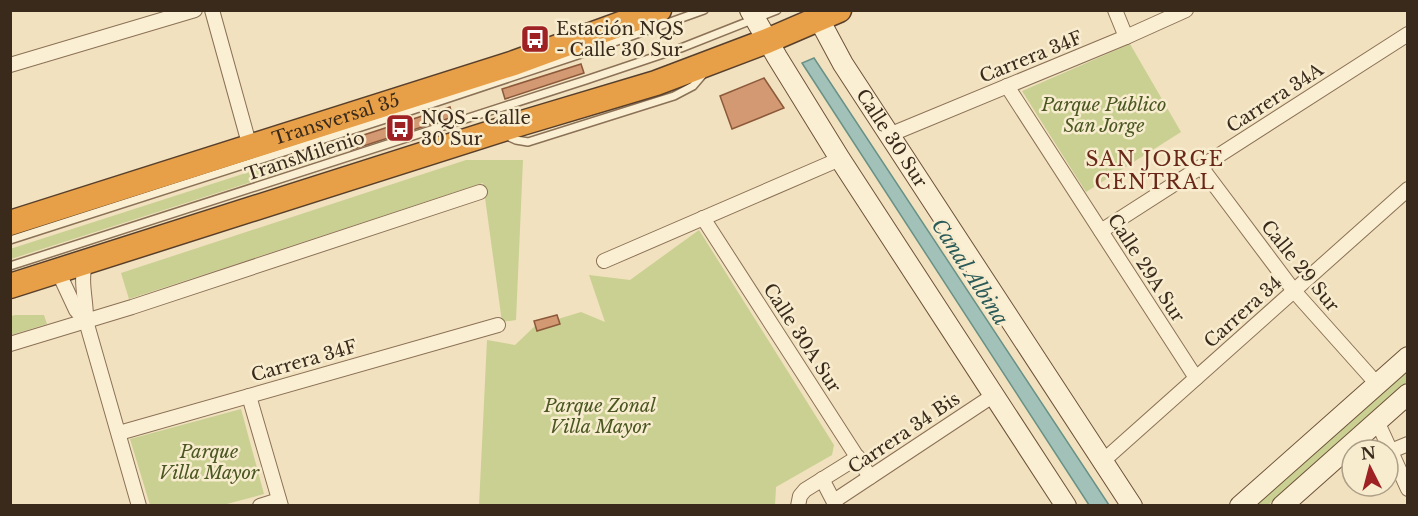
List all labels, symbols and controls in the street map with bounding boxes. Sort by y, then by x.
place label: Estación NQS - Calle 30 Sur [556,18,684,61]
bus stop icon: Estación NQS - Calle 30 Sur [519,23,551,55]
street label: Carrera 34F [976,26,1086,88]
street label: Carrera 34A [1223,58,1328,137]
street label: Calle 30 Sur [851,85,932,192]
street label: Transversal 35 [270,89,402,150]
park label: Parque Público San Jorge [1041,94,1166,137]
place label: NQS - Calle 30 Sur [421,107,531,150]
bus stop icon: NQS - Calle 30 Sur [384,112,416,144]
street label: TransMilenio [242,126,368,186]
district label: SAN JORGE CENTRAL [1085,147,1225,194]
street label: Calle 29A Sur [1103,210,1189,327]
water label: Canal Albina [927,214,1013,330]
street label: Calle 29 Sur [1256,216,1344,317]
street label: Carrera 34 [1200,271,1286,353]
street label: Calle 30A Sur [759,279,846,397]
street label: Carrera 34F [249,335,359,387]
street label: Carrera 34 Bis [844,387,964,479]
park label: Parque Zonal Villa Mayor [543,395,656,438]
north arrow [1340,438,1400,498]
park label: Parque Villa Mayor [159,441,260,484]
text: N [1360,442,1377,464]

